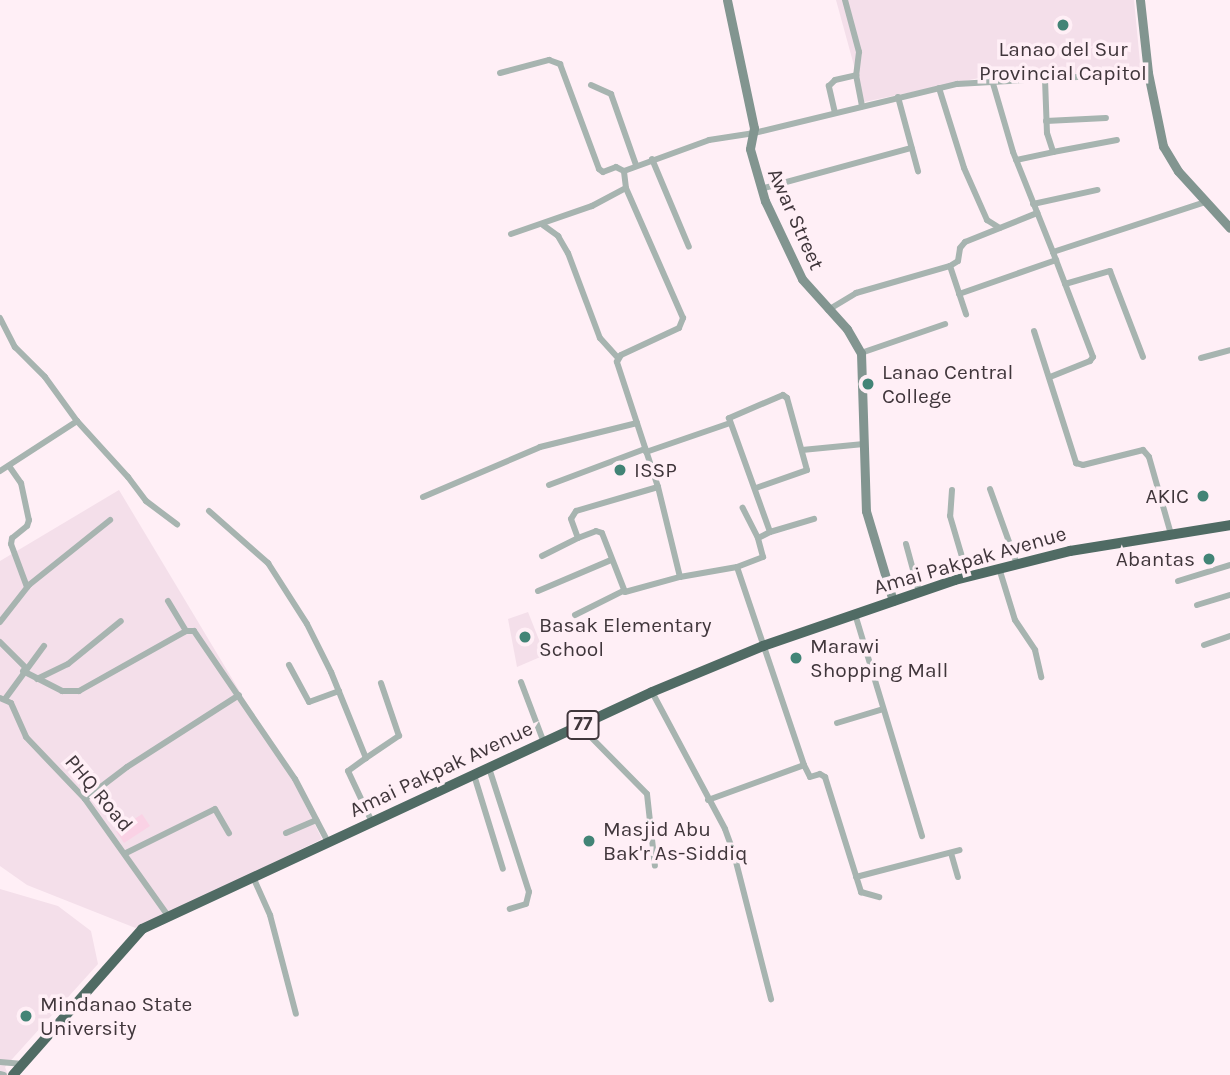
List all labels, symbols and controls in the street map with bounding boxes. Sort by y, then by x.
marker: Lanao del Sur Provincial Capitol [1055,17,1071,33]
place label: Lanao del Sur Provincial Capitol [979,36,1147,86]
street label: Awar Street [762,164,830,274]
place label: Lanao Central College [882,359,1013,409]
marker: Lanao Central College [860,376,876,392]
place label: ISSP [634,457,677,483]
marker: ISSP [612,462,628,478]
place label: AKIC [1145,483,1189,509]
marker: AKIC [1195,488,1211,504]
street label: Amai Pakpak Avenue [871,520,1069,600]
place label: Abantas [1116,546,1195,572]
marker: Abantas [1201,551,1217,567]
place label: Basak Elementary School [539,612,711,662]
marker: Basak Elementary School [517,629,533,645]
place label: Marawi Shopping Mall [810,633,948,683]
marker: Marawi Shopping Mall [788,650,804,666]
road number: 77 [566,710,600,740]
street label: Amai Pakpak Avenue [345,715,537,823]
street label: PHQ Road [60,749,138,837]
place label: Masjid Abu Bak'r As-Siddiq [603,816,748,866]
marker: Masjid Abu Bak'r As-Siddiq [581,833,597,849]
place label: Mindanao State University [40,991,192,1041]
marker: Mindanao State University [18,1008,34,1024]

